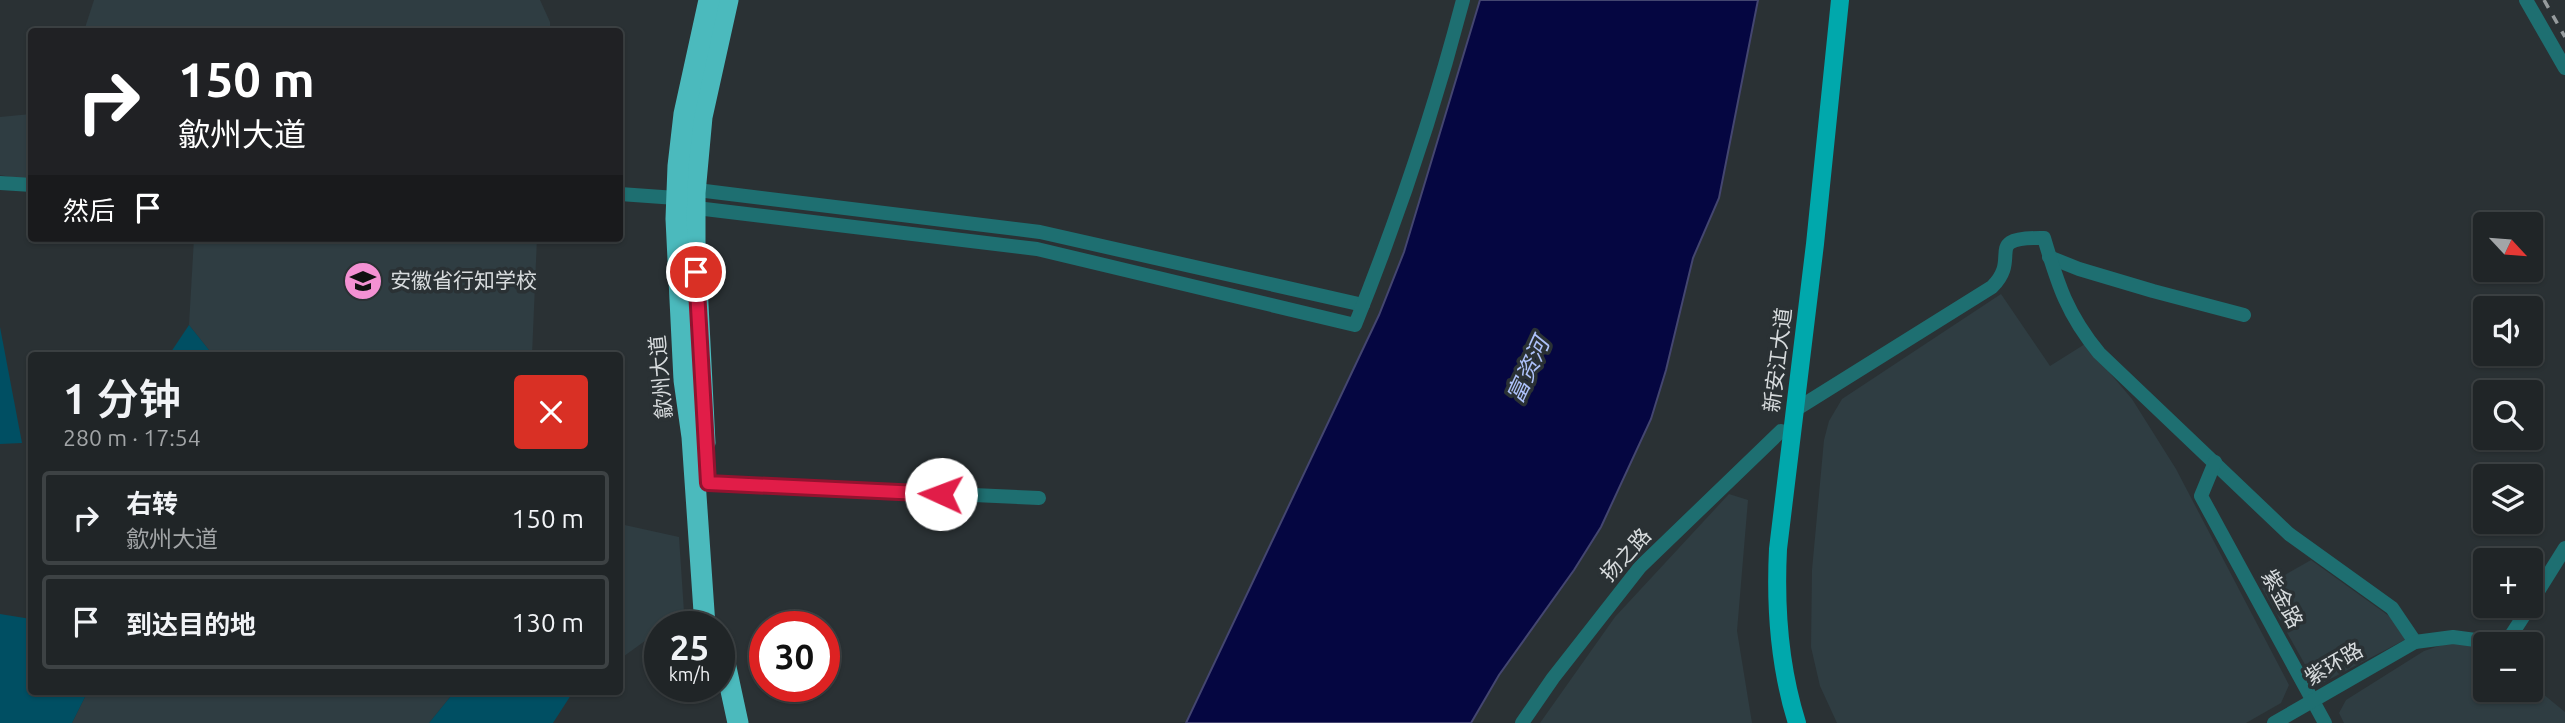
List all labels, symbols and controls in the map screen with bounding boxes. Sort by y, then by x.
text: 150 m [178,51,315,106]
icon: right [63,56,154,147]
text: 歙州大道 [178,116,306,152]
icon: arrive [129,189,167,227]
text: 然后 [63,196,115,225]
north arrow [2473,212,2543,282]
map controls [2473,212,2543,702]
pin [666,242,726,302]
icon: arrive [677,253,715,291]
school or university icon: 安徽省行知学校 [342,260,384,302]
place label: 安徽省行知学校 [390,268,537,292]
button: sound [2473,296,2543,366]
street label: 新安江大道 [1759,306,1795,413]
water label: 富资河 [1502,330,1555,406]
street label: 歙州大道 [644,334,676,420]
text: 1 分钟 [63,375,181,422]
button: close [514,375,588,449]
button: search [2473,380,2543,450]
text: 280 m · 17:54 [63,425,201,450]
position arrow [904,457,978,531]
button: layers [2473,464,2543,534]
text: 右转 [126,489,178,518]
icon: right [67,499,105,537]
text: 150 m [512,504,584,533]
street label: 扬之路 [1595,523,1655,586]
text: 歙州大道 [126,526,218,551]
button: + [2473,548,2543,618]
street label: 紫金路 [2257,565,2308,632]
icon: arrive [67,603,105,641]
text: 130 m [512,608,584,637]
text: 到达目的地 [126,610,256,639]
speed limit sign: 30 [749,611,840,702]
text: 25 [670,627,709,667]
button: − [2473,632,2543,702]
street label: 紫环路 [2300,637,2367,689]
text: km/h [669,664,710,684]

